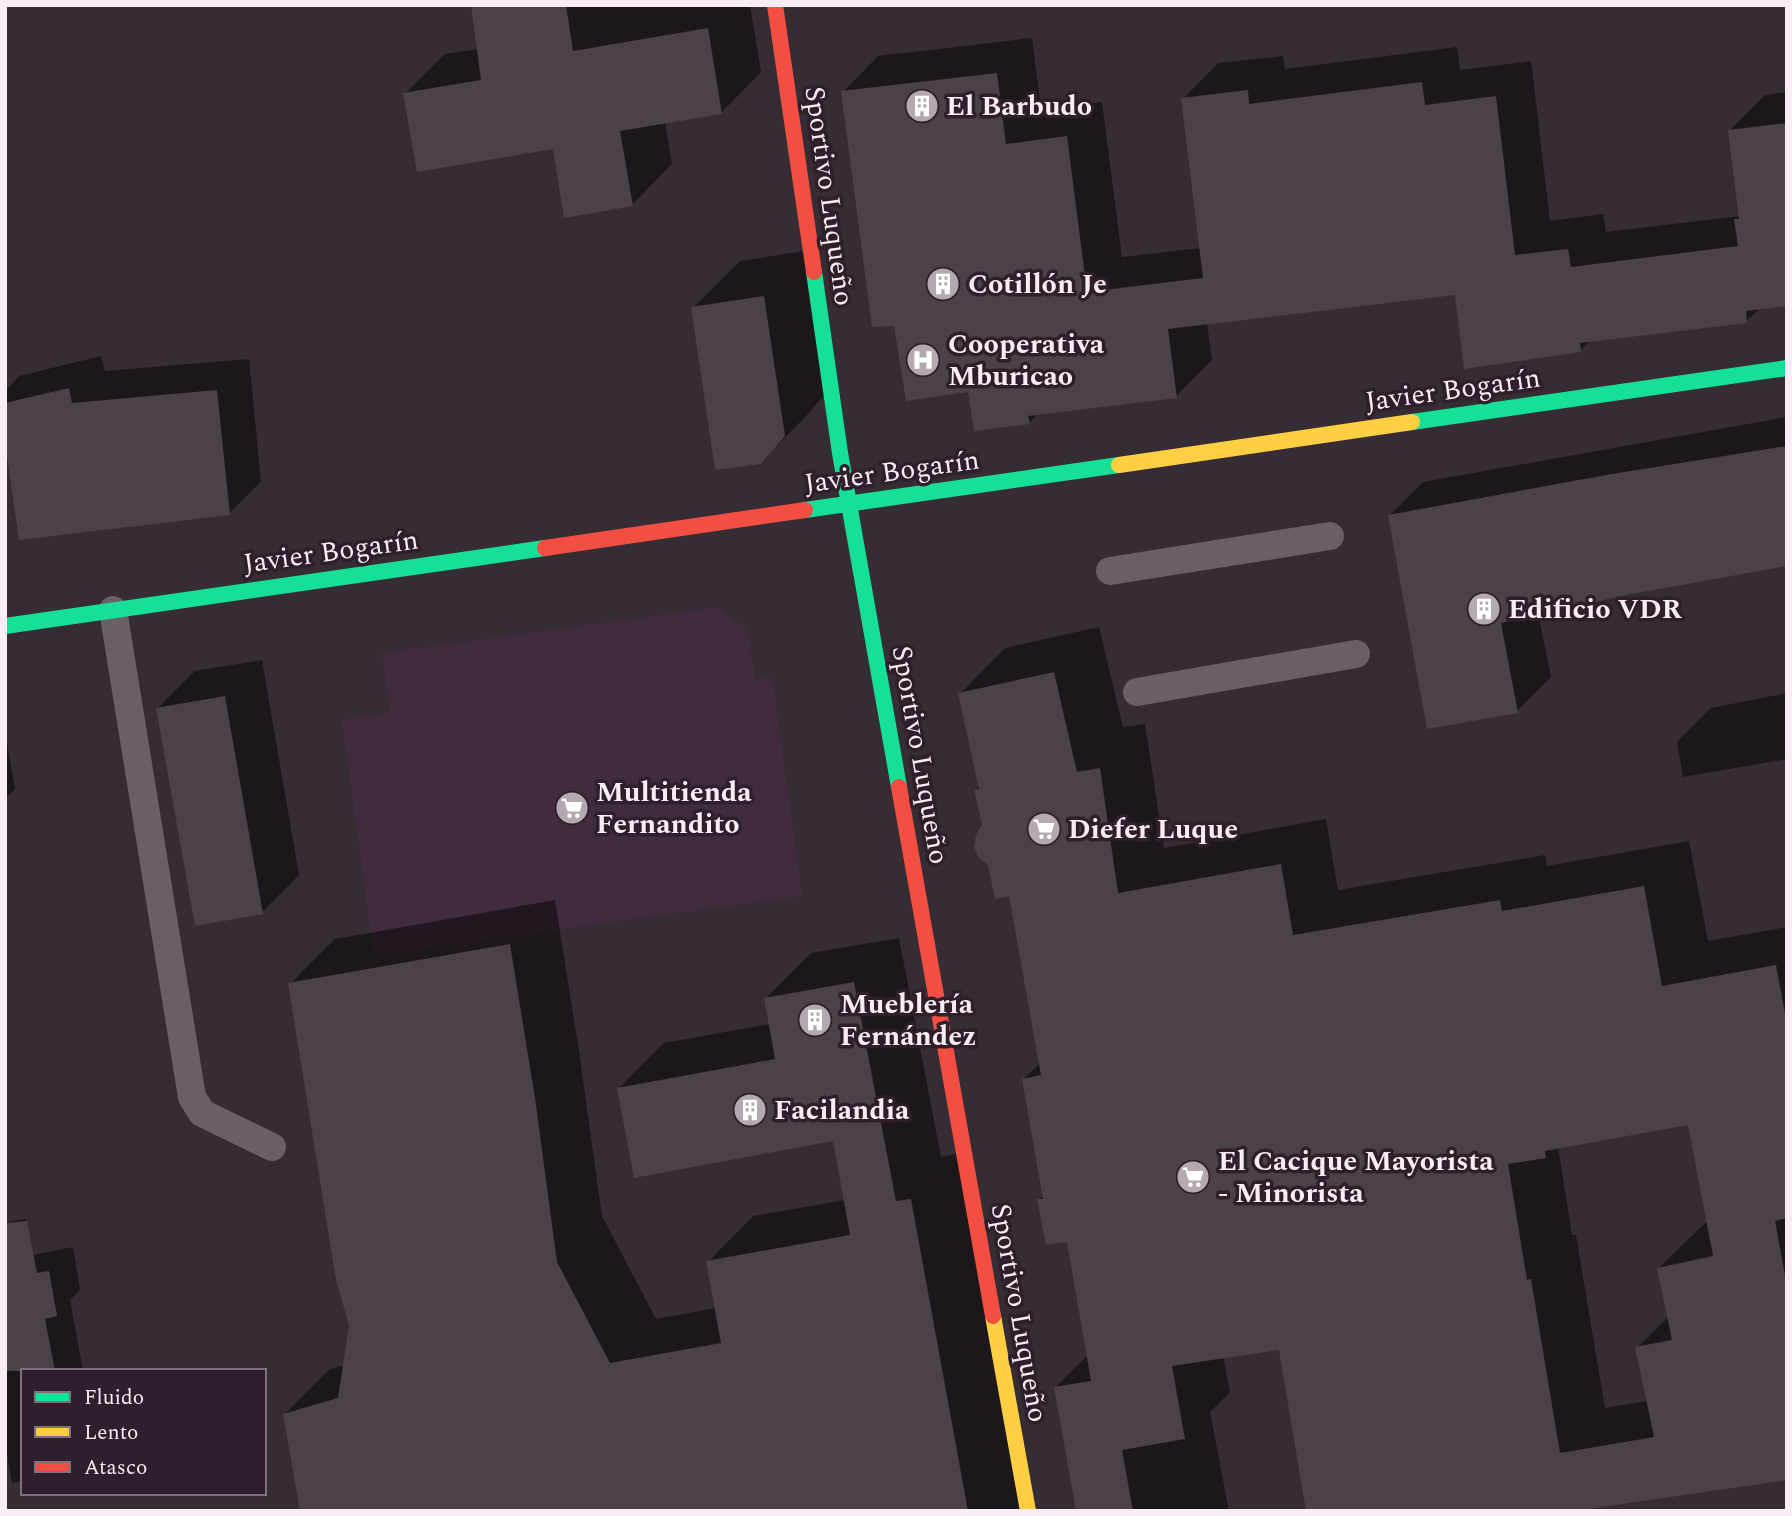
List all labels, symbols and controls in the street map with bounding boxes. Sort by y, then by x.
street label: Sportivo Luqueño [792,84,866,308]
place label: El Barbudo [946,85,1092,128]
building icon: El Barbudo [903,87,941,125]
place label: Cotillón Je [968,263,1107,306]
building icon: Cotillón Je [924,265,962,303]
place label: Cooperativa Mburicao [948,323,1105,398]
hospital icon: Cooperativa Mburicao [904,341,942,379]
street label: Javier Bogarín [1363,356,1543,424]
street label: Javier Bogarín [802,438,982,506]
street label: Javier Bogarín [241,518,421,586]
place label: Edificio VDR [1508,588,1682,631]
building icon: Edificio VDR [1465,590,1503,628]
street label: Sportivo Luqueño [880,642,960,868]
place label: Multitienda Fernandito [596,771,752,846]
supermarket icon: Multitienda Fernandito [553,789,591,827]
place label: Diefer Luque [1068,808,1238,851]
supermarket icon: Diefer Luque [1025,810,1063,848]
place label: Mueblería Fernández [840,983,976,1058]
building icon: Mueblería Fernández [796,1001,834,1039]
place label: Facilandia [774,1089,910,1132]
building icon: Facilandia [731,1091,769,1129]
place label: El Cacique Mayorista - Minorista [1218,1140,1494,1215]
supermarket icon: El Cacique Mayorista - Minorista [1174,1158,1212,1196]
street label: Sportivo Luqueño [979,1200,1059,1426]
legend [21,1369,266,1495]
text: Fluido [84,1382,144,1414]
text: Lento [84,1417,138,1449]
text: Atasco [84,1452,147,1484]

